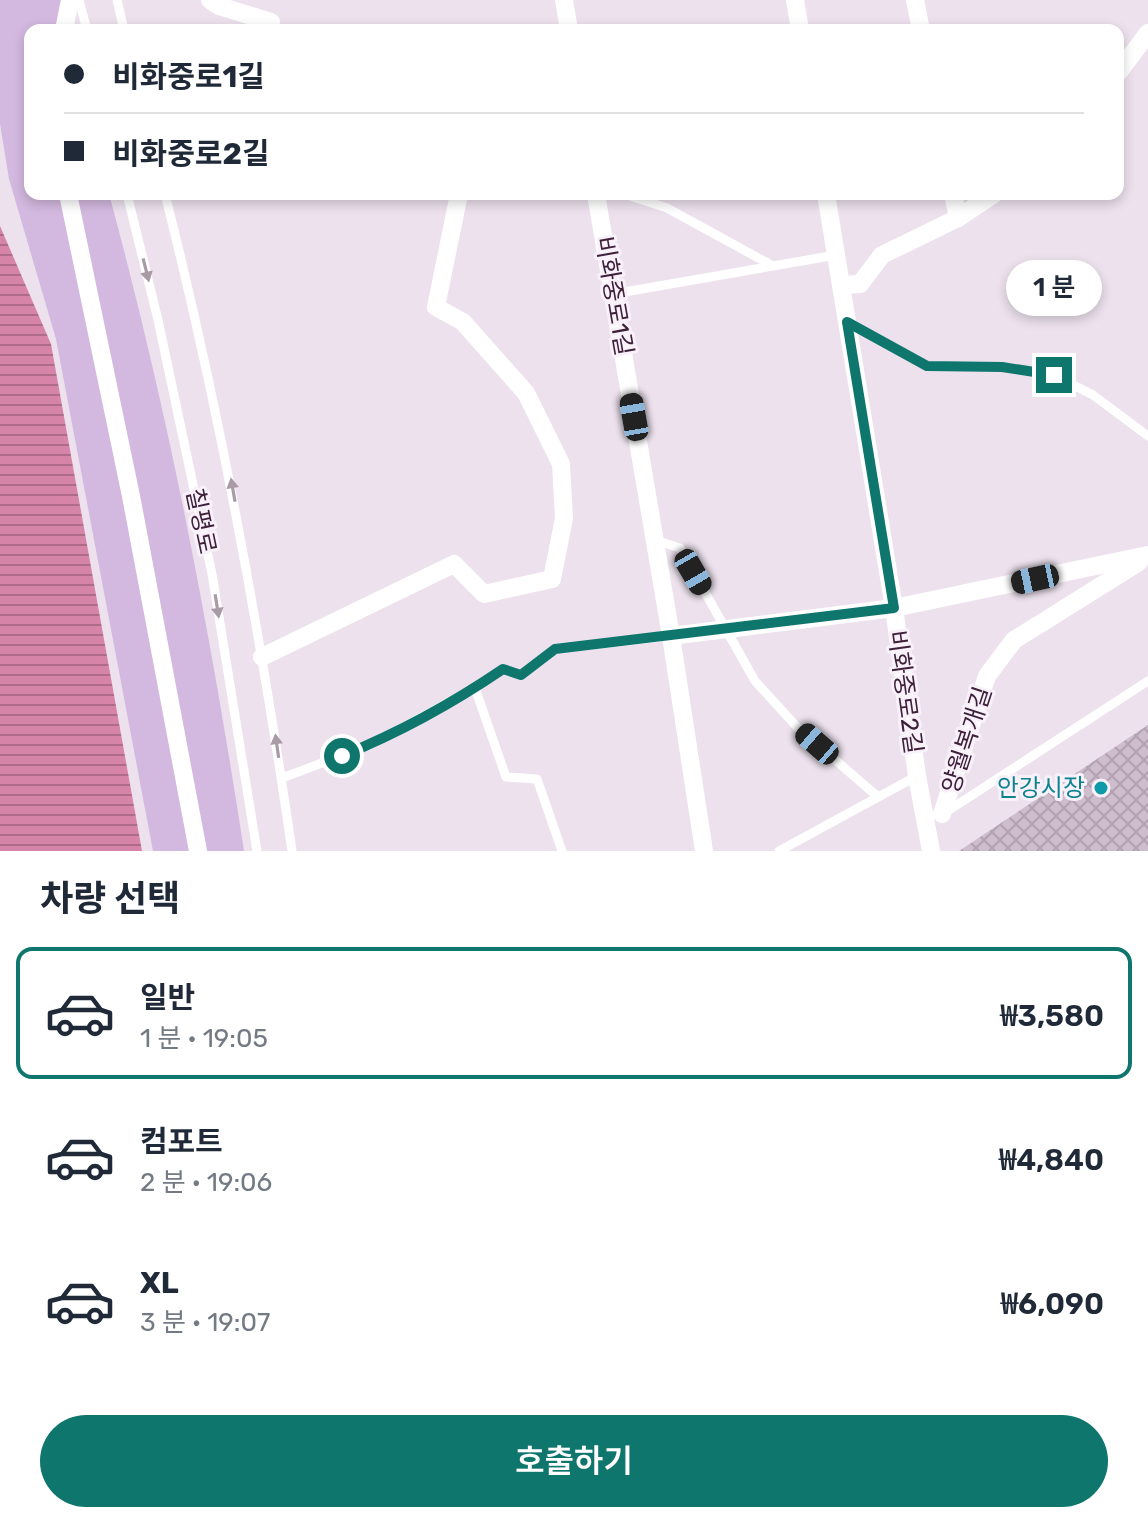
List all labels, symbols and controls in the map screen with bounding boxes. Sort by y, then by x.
text: 비화중로1길 [112,59,265,95]
text: 비화중로2길 [112,136,270,172]
street label: 비화중로1길 [590,234,638,358]
one-way arrow [140,257,152,282]
callout: 1 분 [1006,259,1102,315]
text: 1 분 [1033,272,1075,303]
route end [1036,357,1072,393]
car [618,391,650,443]
one-way arrow [226,477,238,502]
street label: 칠평로 [180,486,222,556]
car [671,545,715,599]
car [1009,562,1061,596]
one-way arrow [212,594,224,619]
street label: 비화중로2길 [882,628,928,756]
street label: 양월복개길 [937,683,997,797]
car [791,719,843,769]
one-way arrow [270,733,283,758]
route start [324,738,360,774]
place label: 안강시장 [997,774,1085,802]
marker: 안강시장 [1092,779,1110,797]
text: 차량 선택 [40,877,180,920]
icon: car [44,977,116,1049]
text: 일반 [140,980,195,1016]
text: ₩3,580 [1000,998,1104,1034]
text: 1 분 · 19:05 [140,1023,268,1054]
icon: car [44,1121,116,1193]
text: 컴포트 [140,1124,223,1160]
text: ₩4,840 [999,1142,1104,1178]
text: 2 분 · 19:06 [140,1167,272,1198]
icon: car [44,1265,116,1337]
text: XL [140,1265,179,1301]
text: ₩6,090 [1001,1286,1104,1322]
text: 3 분 · 19:07 [140,1307,270,1338]
button: 호출하기 [40,1415,1108,1507]

